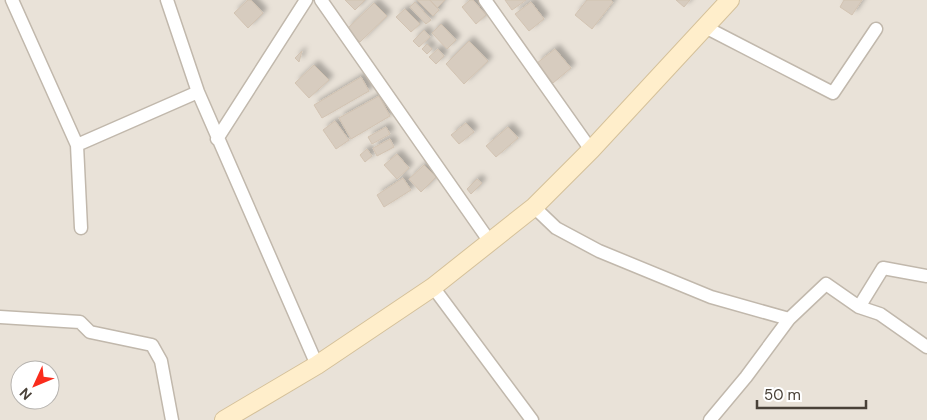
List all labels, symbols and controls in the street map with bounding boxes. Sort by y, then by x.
north arrow [10,360,60,410]
scale bar [757,378,866,410]
text: N [16,384,36,404]
text: 50 m [764,385,801,405]

